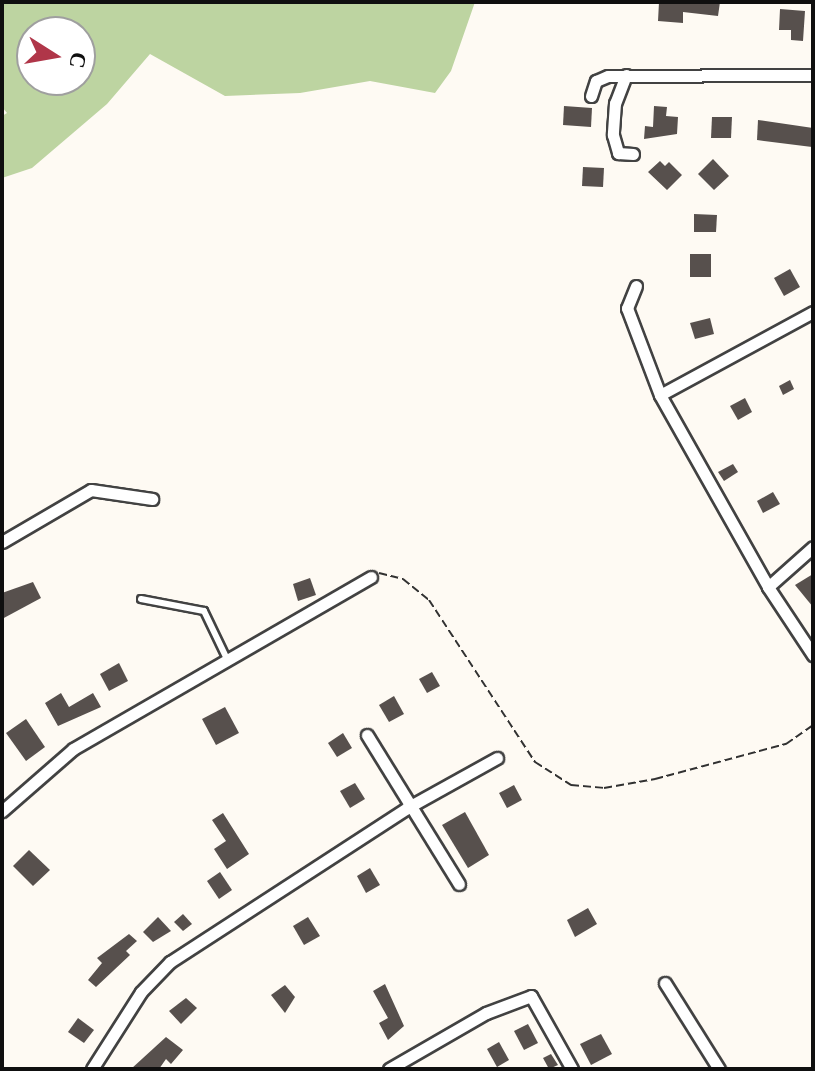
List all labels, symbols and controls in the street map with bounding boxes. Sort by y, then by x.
north arrow [16,16,96,96]
text: С [64,50,92,70]

